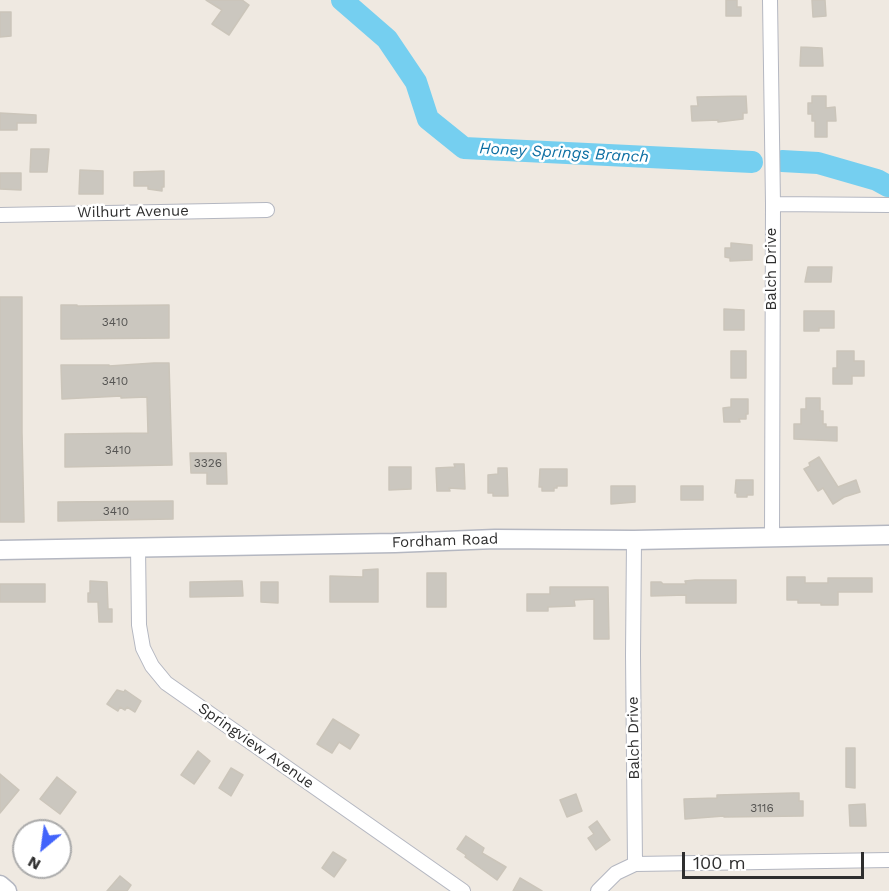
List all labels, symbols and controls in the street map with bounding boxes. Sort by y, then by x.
water label: Honey Springs Branch [479,139,649,167]
street label: Wilhurt Avenue [77,202,189,222]
street label: Balch Drive [763,228,781,310]
house number: 3410 [102,315,128,329]
house number: 3410 [102,374,128,388]
house number: 3410 [105,443,131,457]
house number: 3326 [194,456,222,470]
house number: 3410 [103,504,129,518]
street label: Fordham Road [392,530,498,552]
street label: Balch Drive [624,696,644,780]
street label: Springview Avenue [195,699,317,793]
house number: 3116 [750,801,774,815]
north arrow [12,819,72,879]
scale bar [685,840,866,878]
text: N [24,852,44,875]
text: 100 m [693,852,746,873]

